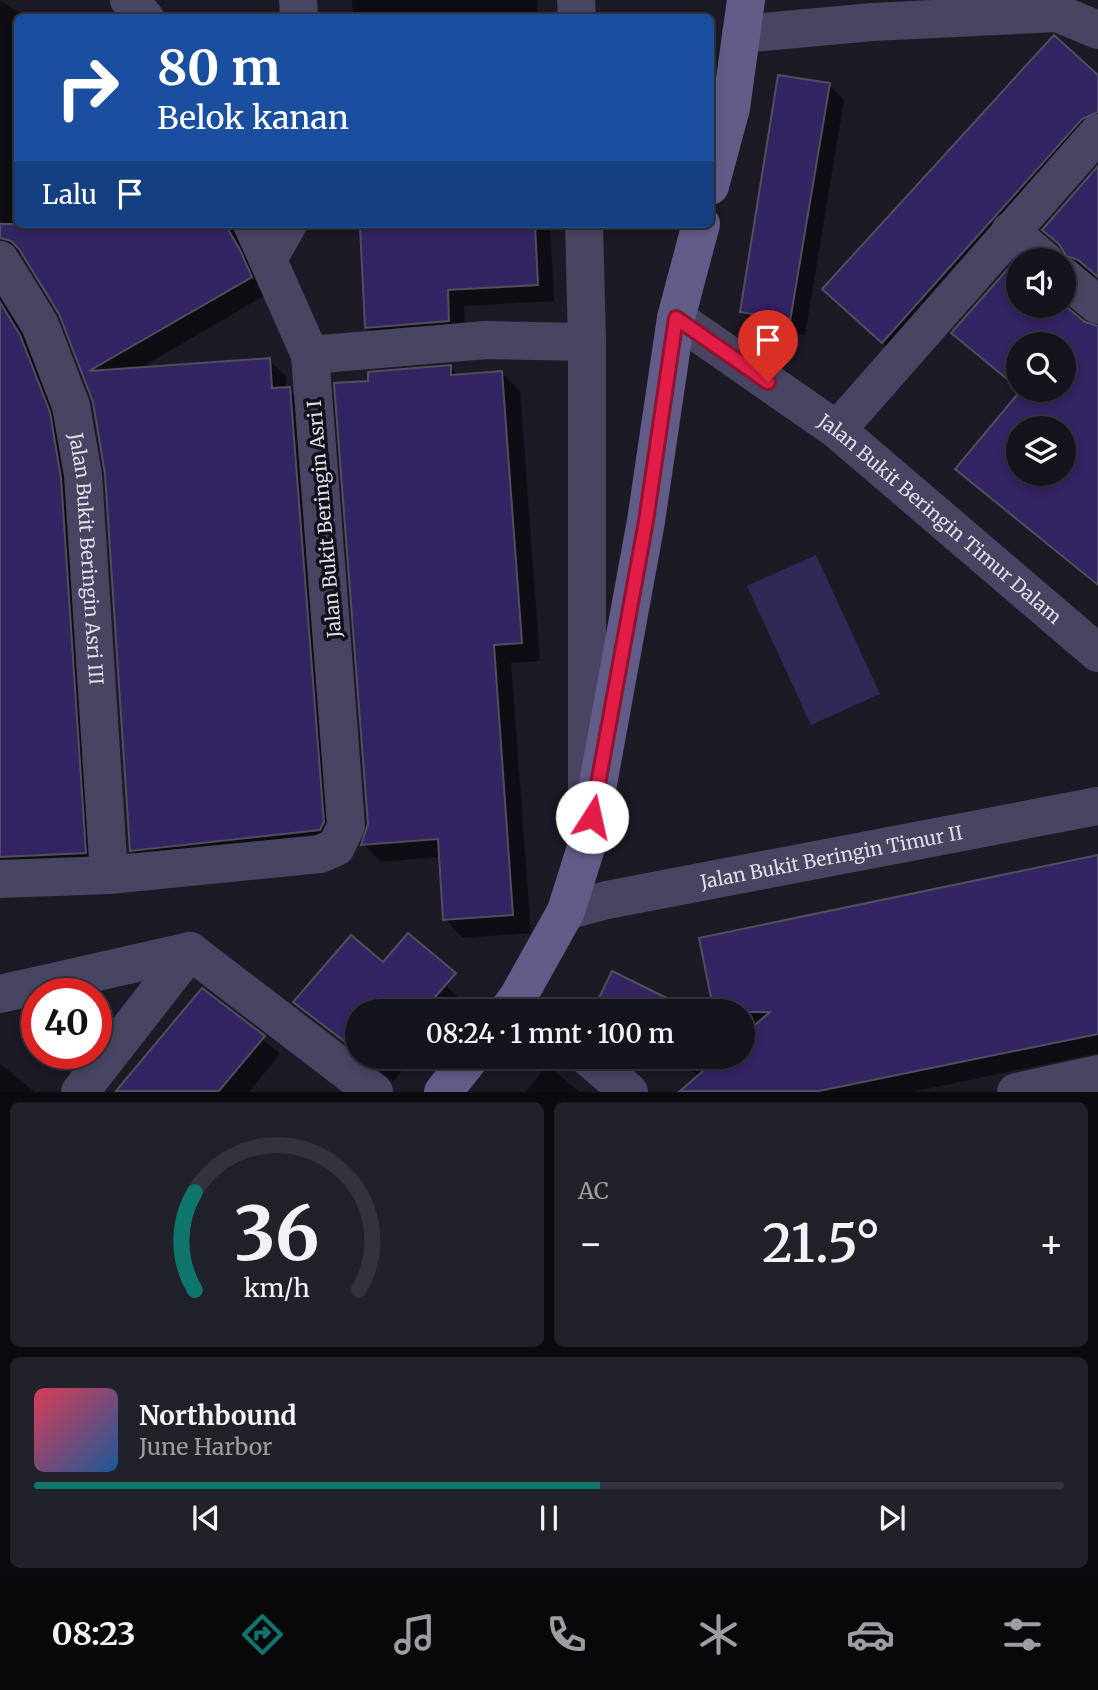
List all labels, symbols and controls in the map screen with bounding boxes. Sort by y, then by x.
text: 80 m [157,37,280,98]
icon: right [42,42,133,133]
text: Belok kanan [157,98,349,138]
icon: arrive [111,175,149,213]
text: Lalu [42,178,97,211]
map controls [1006,248,1076,486]
button: sound [1006,248,1076,318]
pin [738,310,798,382]
icon: arrive [749,321,787,359]
button: search [1006,332,1076,402]
street label: Jalan Bukit Beringin Asri I [302,399,346,640]
street label: Jalan Bukit Beringin Timur Dalam [813,408,1067,629]
button: layers [1006,416,1076,486]
street label: Jalan Bukit Beringin Asri III [64,430,109,686]
position arrow [555,780,629,854]
street label: Jalan Bukit Beringin Timur II [697,820,965,894]
speed limit sign: 40 [21,978,112,1069]
text: 08:24 · 1 mnt · 100 m [426,1017,674,1050]
text: AC [578,1176,609,1205]
text: 36 [234,1189,320,1281]
text: 21.5° [762,1211,880,1276]
text: − [578,1220,603,1267]
text: + [1039,1220,1064,1267]
text: km/h [244,1272,310,1304]
text: Northbound [139,1399,297,1432]
text: June Harbor [139,1432,272,1461]
icon: previous [187,1499,225,1537]
icon: pause [530,1499,568,1537]
icon: next [873,1499,911,1537]
icon: directions [238,1610,287,1659]
icon: music [390,1610,439,1659]
icon: phone [542,1610,591,1659]
icon: climate [694,1610,743,1659]
icon: car [846,1610,895,1659]
icon: filters [998,1610,1047,1659]
text: 08:23 [51,1614,136,1654]

